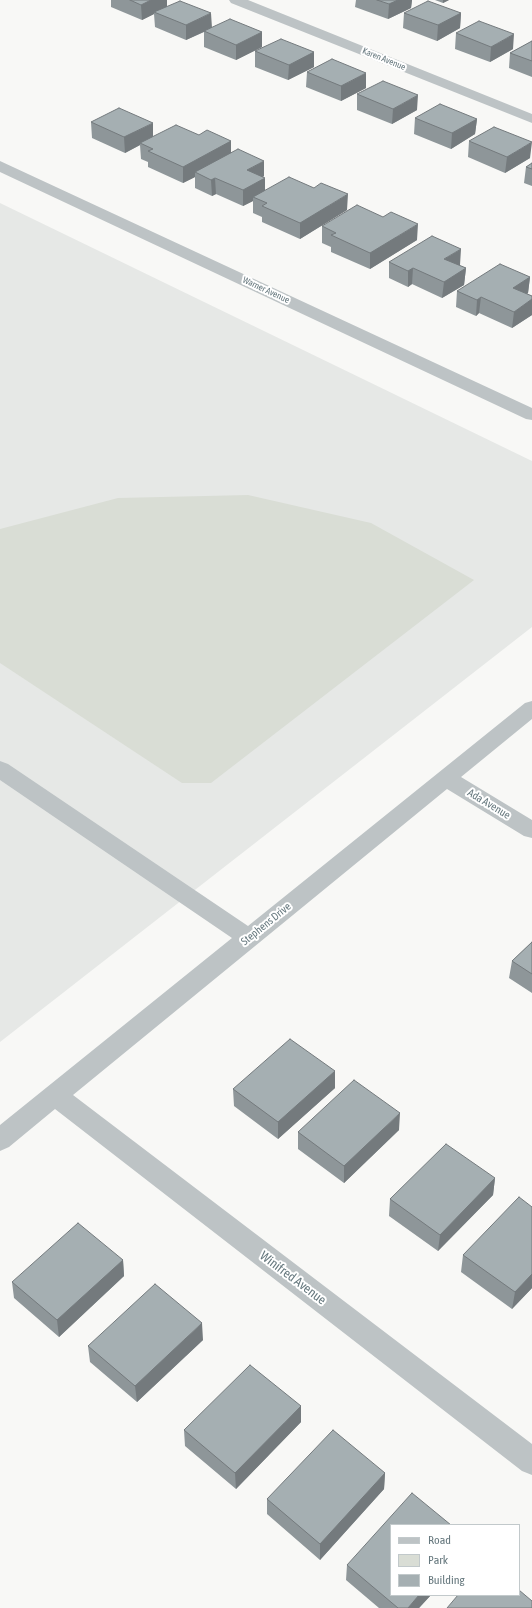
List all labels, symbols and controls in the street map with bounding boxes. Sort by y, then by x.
street label: Karen Avenue [361,45,407,73]
street label: Warner Avenue [241,274,291,306]
street label: Ada Avenue [465,786,513,822]
street label: Stephens Drive [238,900,294,948]
street label: Winifred Avenue [257,1248,329,1308]
legend [390,1524,520,1596]
text: Road [428,1533,451,1547]
text: Park [428,1553,448,1567]
text: Building [428,1573,465,1587]

